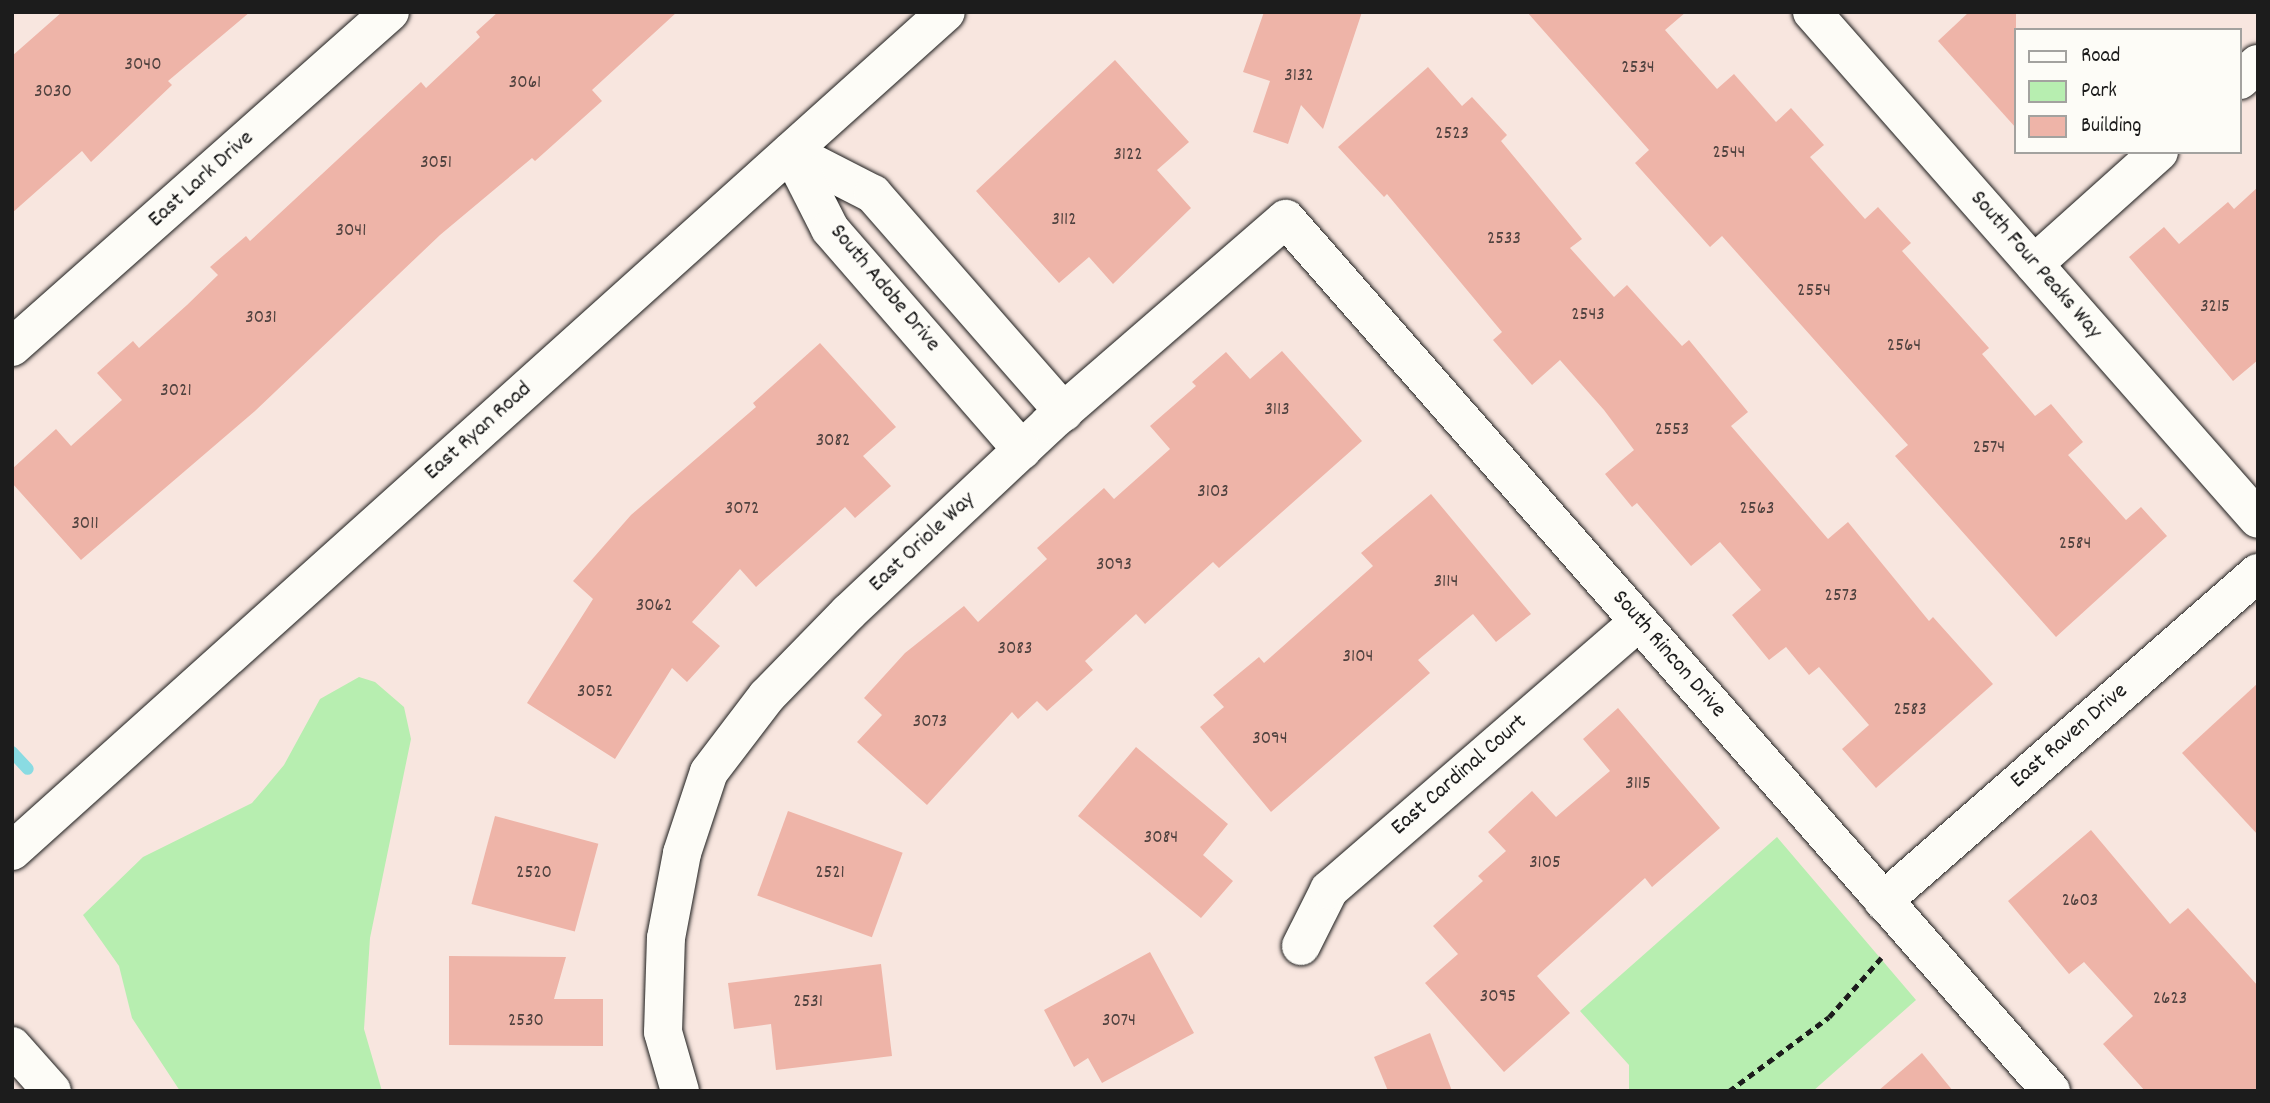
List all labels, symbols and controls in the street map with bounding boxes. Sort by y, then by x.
legend [2014,28,2242,154]
text: Road [2081,42,2120,72]
house number: 3040 [124,55,162,77]
house number: 2534 [1621,58,1655,80]
house number: 3132 [1284,66,1314,88]
house number: 3061 [509,73,541,95]
text: Park [2081,77,2117,107]
house number: 3030 [34,82,72,104]
text: Building [2081,112,2141,142]
house number: 2523 [1435,124,1469,146]
street label: East Lark Drive [144,125,260,235]
house number: 2544 [1713,143,1745,165]
house number: 3122 [1113,145,1143,167]
house number: 3051 [420,153,452,175]
street label: South Four Peaks Way [1963,186,2107,346]
house number: 3112 [1051,210,1077,232]
street label: South Adobe Drive [823,220,945,358]
house number: 3041 [336,221,366,243]
house number: 2533 [1487,229,1521,251]
house number: 2554 [1797,281,1831,303]
house number: 3215 [2200,297,2230,319]
house number: 2543 [1571,305,1605,327]
house number: 3031 [245,308,277,330]
house number: 2564 [1887,336,1921,358]
street label: East Ryan Road [420,377,538,487]
house number: 3021 [160,381,192,403]
house number: 3113 [1264,400,1290,422]
house number: 2553 [1655,420,1689,442]
house number: 3082 [816,431,850,453]
house number: 2574 [1973,438,2005,460]
house number: 3103 [1197,482,1229,504]
street label: East Oriole Way [864,487,982,599]
house number: 3072 [725,499,759,521]
house number: 2563 [1740,499,1774,521]
house number: 3011 [71,514,99,536]
house number: 2584 [2059,534,2091,556]
house number: 3093 [1096,555,1132,577]
house number: 3114 [1434,572,1458,594]
street label: South Rincon Drive [1605,585,1731,725]
house number: 2573 [1825,586,1857,608]
house number: 3062 [636,596,672,618]
house number: 3083 [998,639,1032,661]
house number: 3104 [1343,647,1373,669]
street label: East Raven Drive [2006,679,2134,795]
house number: 3052 [577,682,613,704]
house number: 2583 [1893,700,1927,722]
street label: East Cardinal Court [1386,709,1534,843]
house number: 3073 [913,712,947,734]
house number: 3094 [1252,729,1288,751]
house number: 3115 [1625,774,1651,796]
house number: 3084 [1144,828,1178,850]
house number: 3105 [1529,853,1561,875]
house number: 2520 [516,863,552,885]
house number: 2521 [815,863,845,885]
house number: 2603 [2062,891,2098,913]
house number: 3095 [1480,987,1516,1009]
house number: 2623 [2153,989,2187,1011]
house number: 2531 [793,992,823,1014]
house number: 2530 [508,1011,544,1033]
house number: 3074 [1102,1011,1136,1033]

